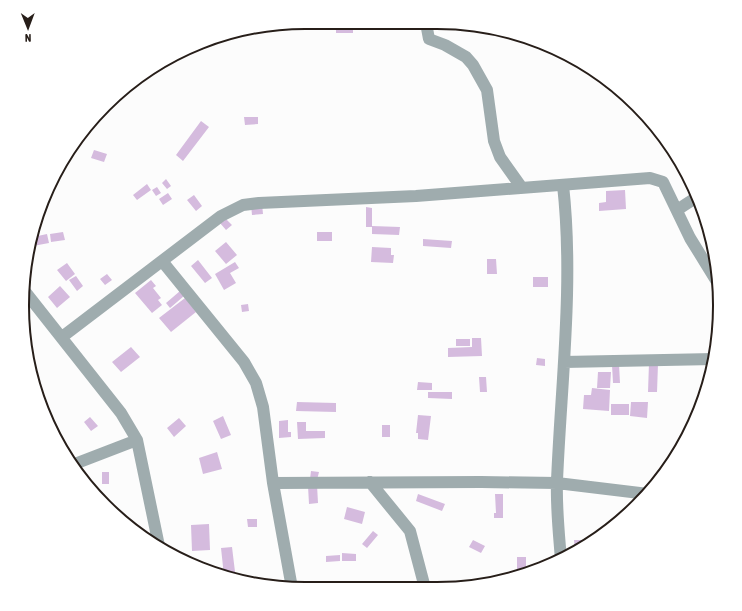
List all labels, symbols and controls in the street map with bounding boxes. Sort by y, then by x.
north arrow [8,8,48,48]
text: N [25,32,32,44]

